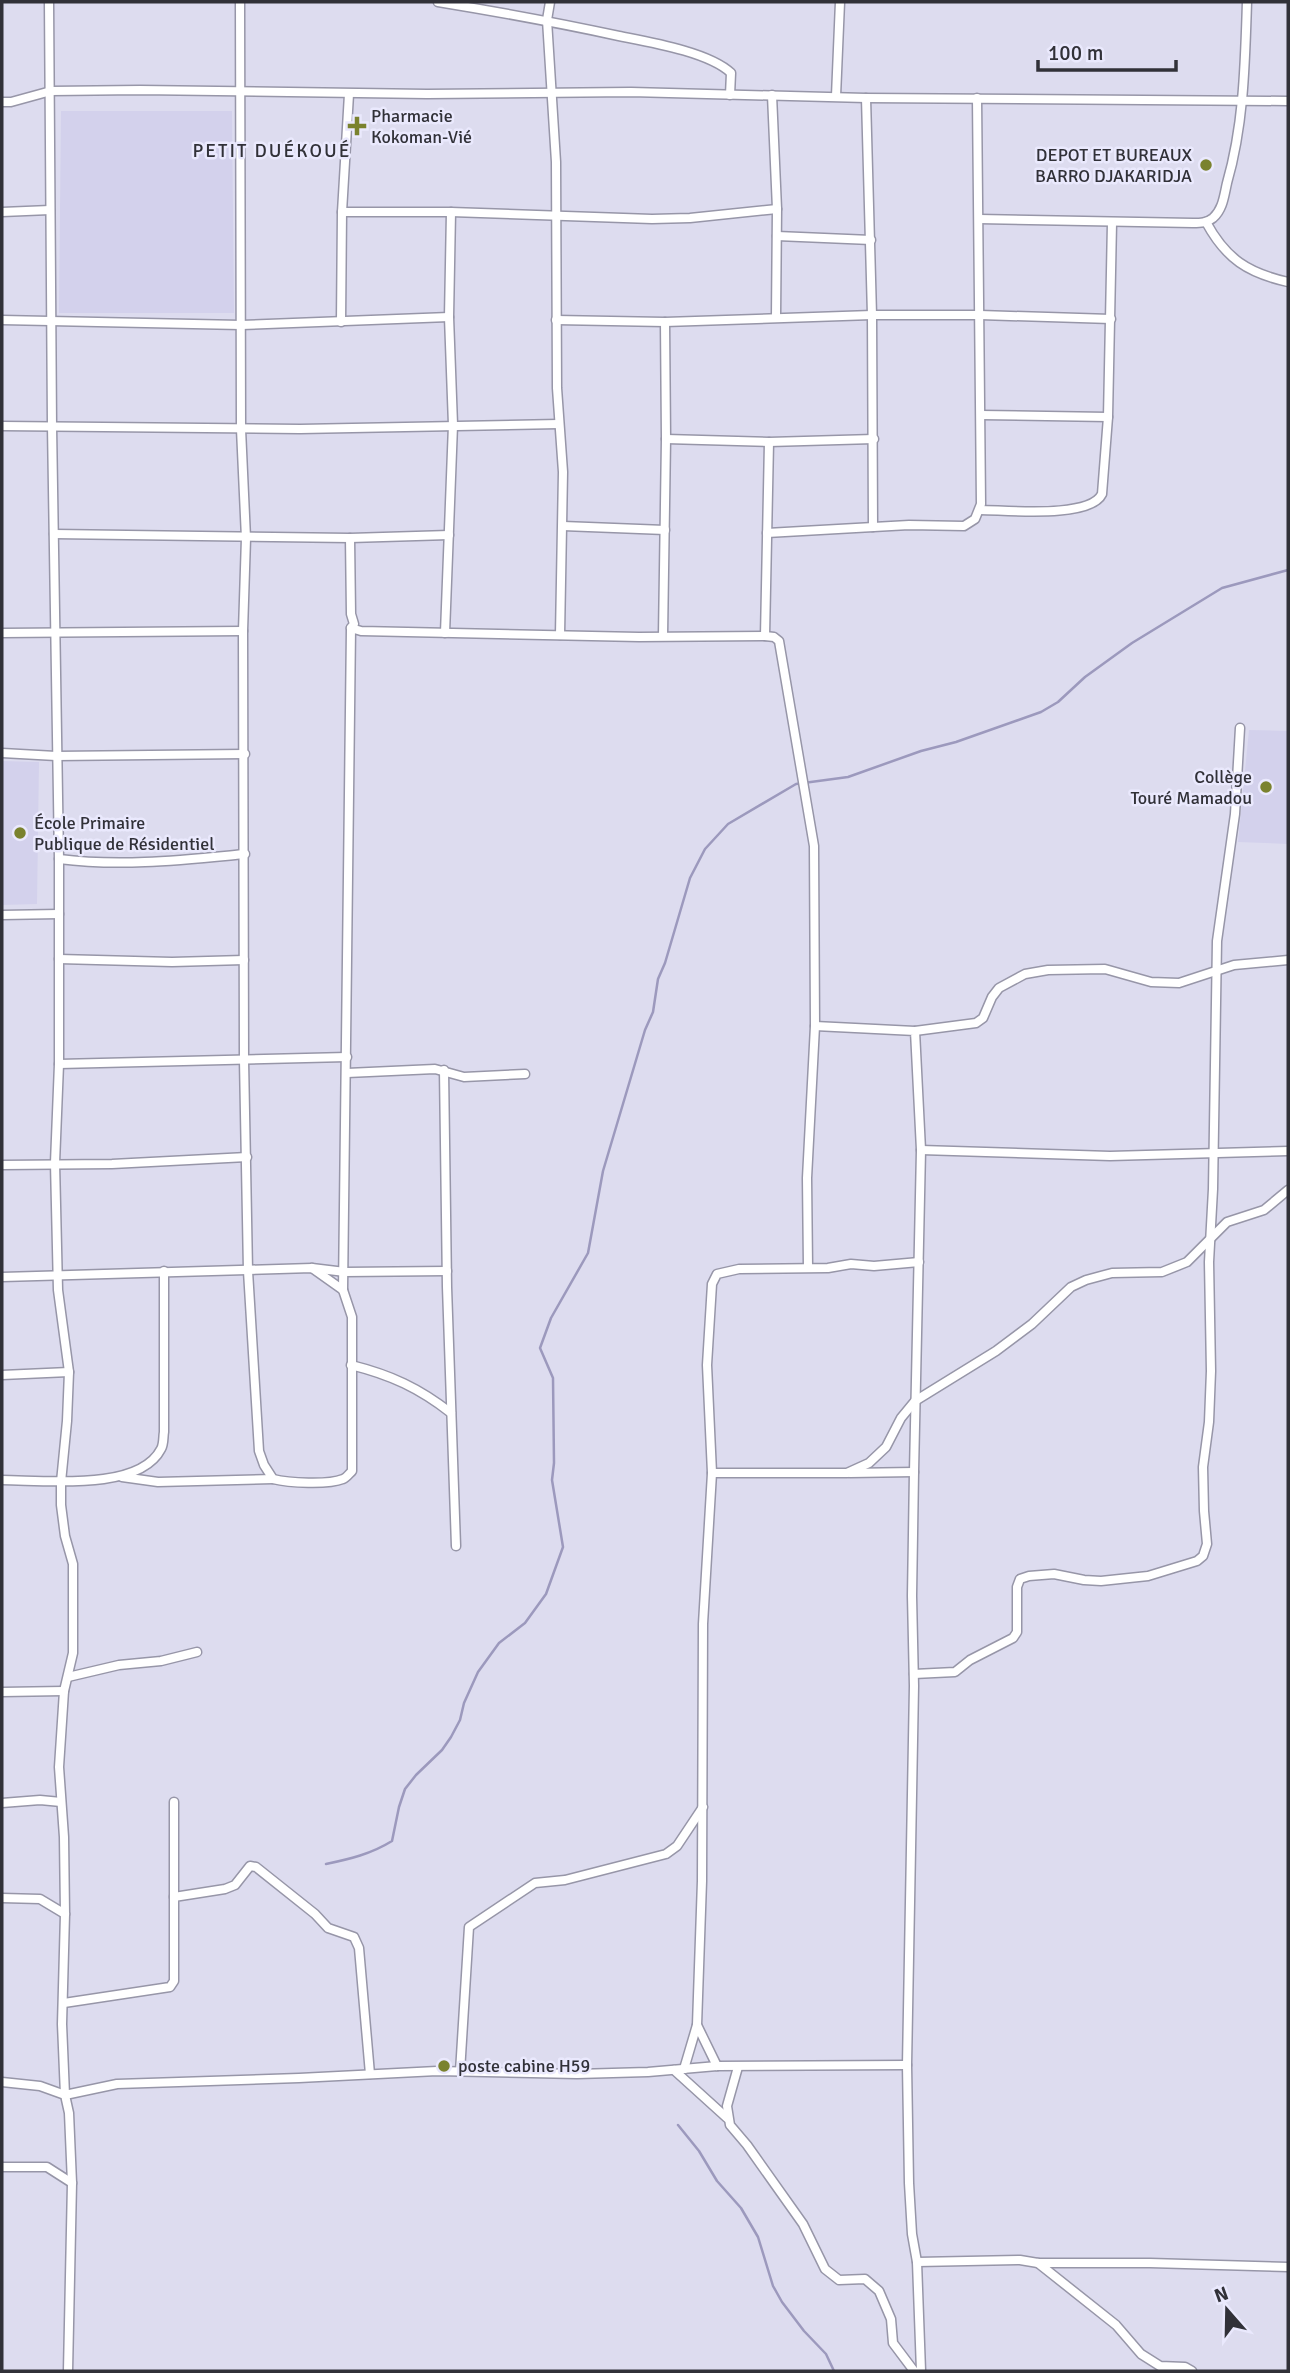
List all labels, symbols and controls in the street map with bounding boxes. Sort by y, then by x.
scale bar [1038,28,1176,72]
text: 100 m [1048,40,1103,66]
place label: Pharmacie Kokoman-Vié [371,105,472,148]
marker: Pharmacie Kokoman-Vié [349,118,365,134]
district label: PETIT DUÉKOUÉ [193,139,351,163]
place label: DEPOT ET BUREAUX BARRO DJAKARIDJA [1035,144,1192,187]
marker: DEPOT ET BUREAUX BARRO DJAKARIDJA [1198,157,1214,173]
place label: Collège Touré Mamadou [1130,766,1252,809]
marker: Collège Touré Mamadou [1258,779,1274,795]
place label: École Primaire Publique de Résidentiel [34,812,215,855]
marker: École Primaire Publique de Résidentiel [12,825,28,841]
place label: poste cabine H59 [458,2055,590,2077]
marker: poste cabine H59 [436,2058,452,2074]
north arrow [1192,2275,1262,2345]
text: N [1211,2281,1232,2309]

